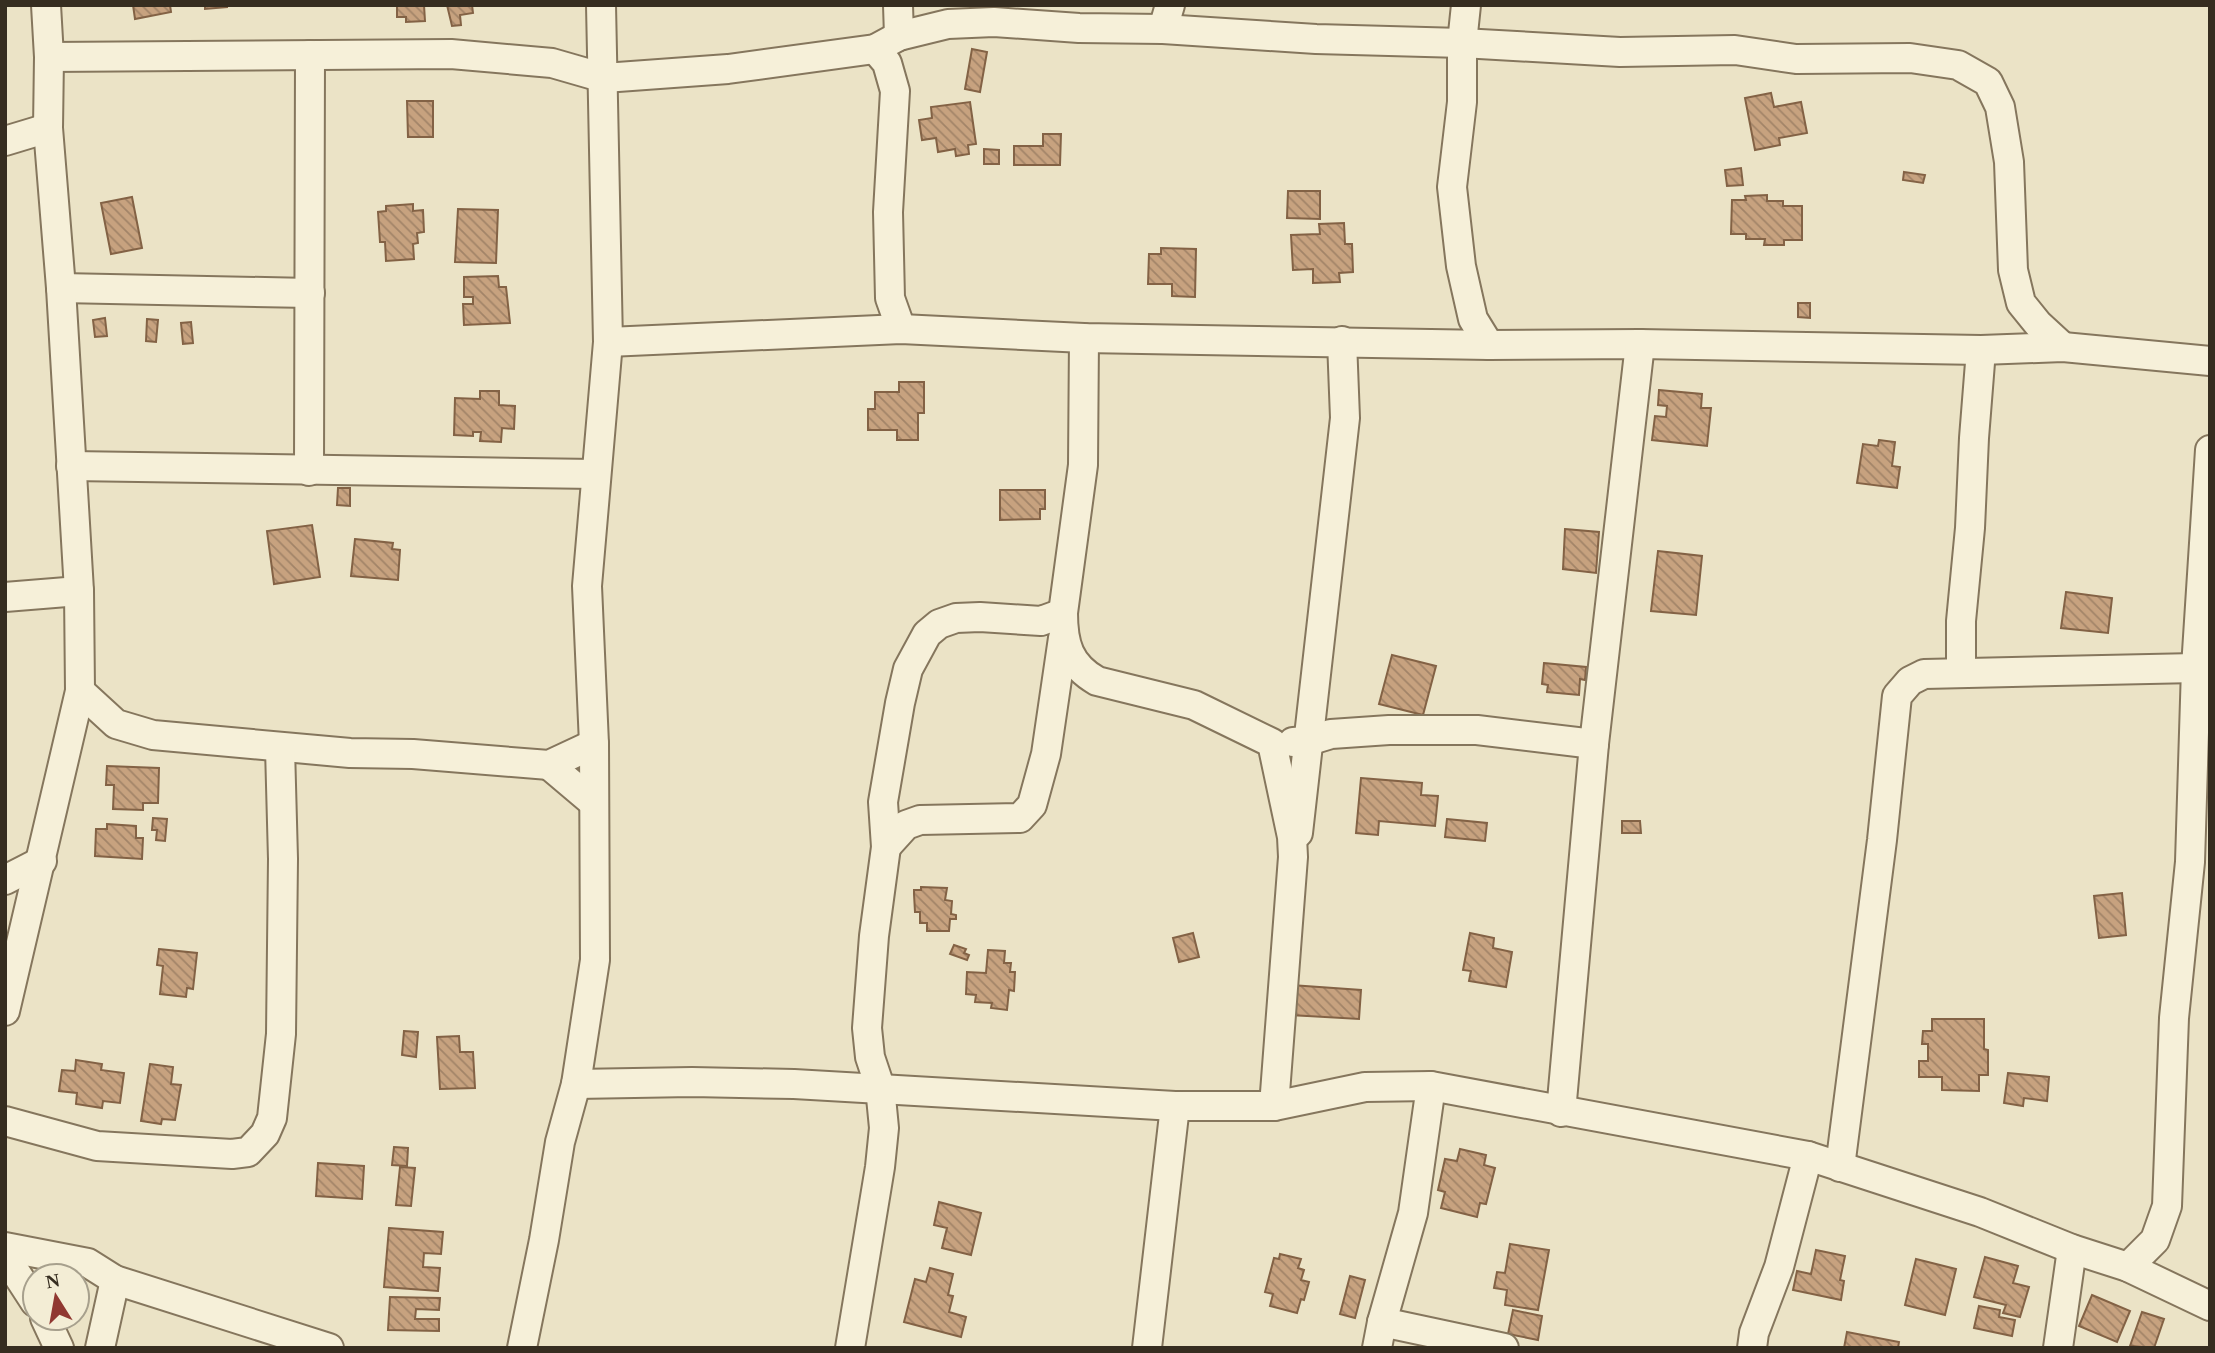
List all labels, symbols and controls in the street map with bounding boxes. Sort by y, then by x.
north arrow [21,1262,91,1332]
text: N [44,1269,62,1292]

